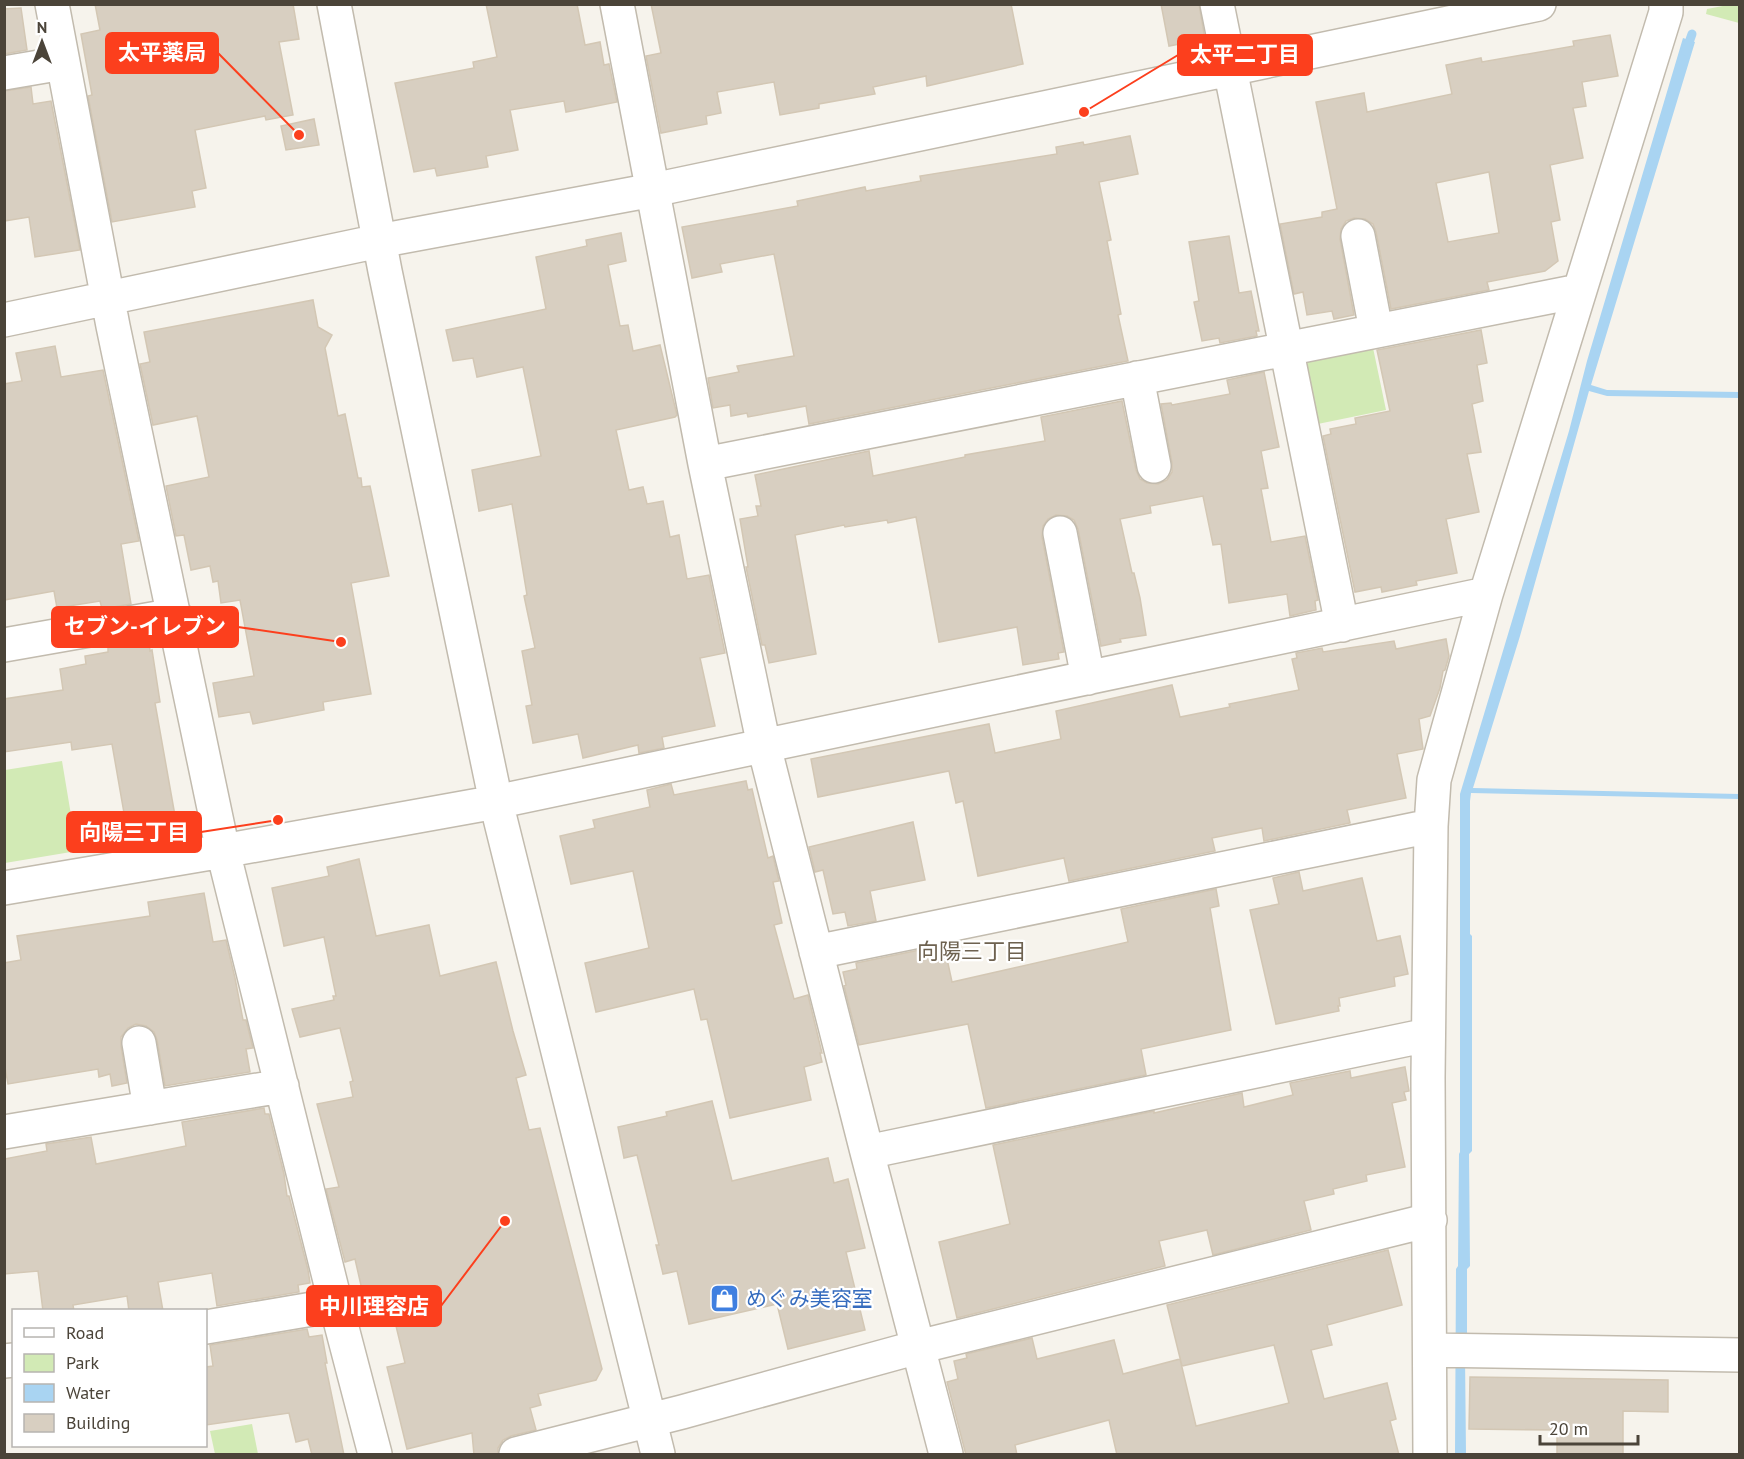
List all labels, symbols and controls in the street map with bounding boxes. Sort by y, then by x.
north arrow [12,12,72,72]
text: N [37,17,47,37]
callout: 太平薬局 [106,33,218,73]
callout: 太平二丁目 [1178,35,1312,75]
text: 太平薬局 [118,38,206,66]
text: 太平二丁目 [1190,40,1300,68]
callout: セブン-イレブン [52,607,238,647]
text: セブン-イレブン [64,612,226,640]
callout: 向陽三丁目 [67,812,201,852]
text: 向陽三丁目 [79,818,189,846]
district label: 向陽三丁目 [917,937,1027,965]
shop icon: めぐみ美容室 [709,1282,741,1314]
place label: めぐみ美容室 [746,1285,873,1312]
callout: 中川理容店 [307,1286,441,1326]
text: 中川理容店 [319,1292,429,1320]
legend [12,1309,207,1447]
text: Road [66,1321,104,1344]
text: Park [66,1351,99,1374]
text: Water [66,1381,110,1404]
scale bar [1540,1408,1638,1446]
text: Building [66,1411,130,1434]
text: 20 m [1549,1417,1588,1440]

